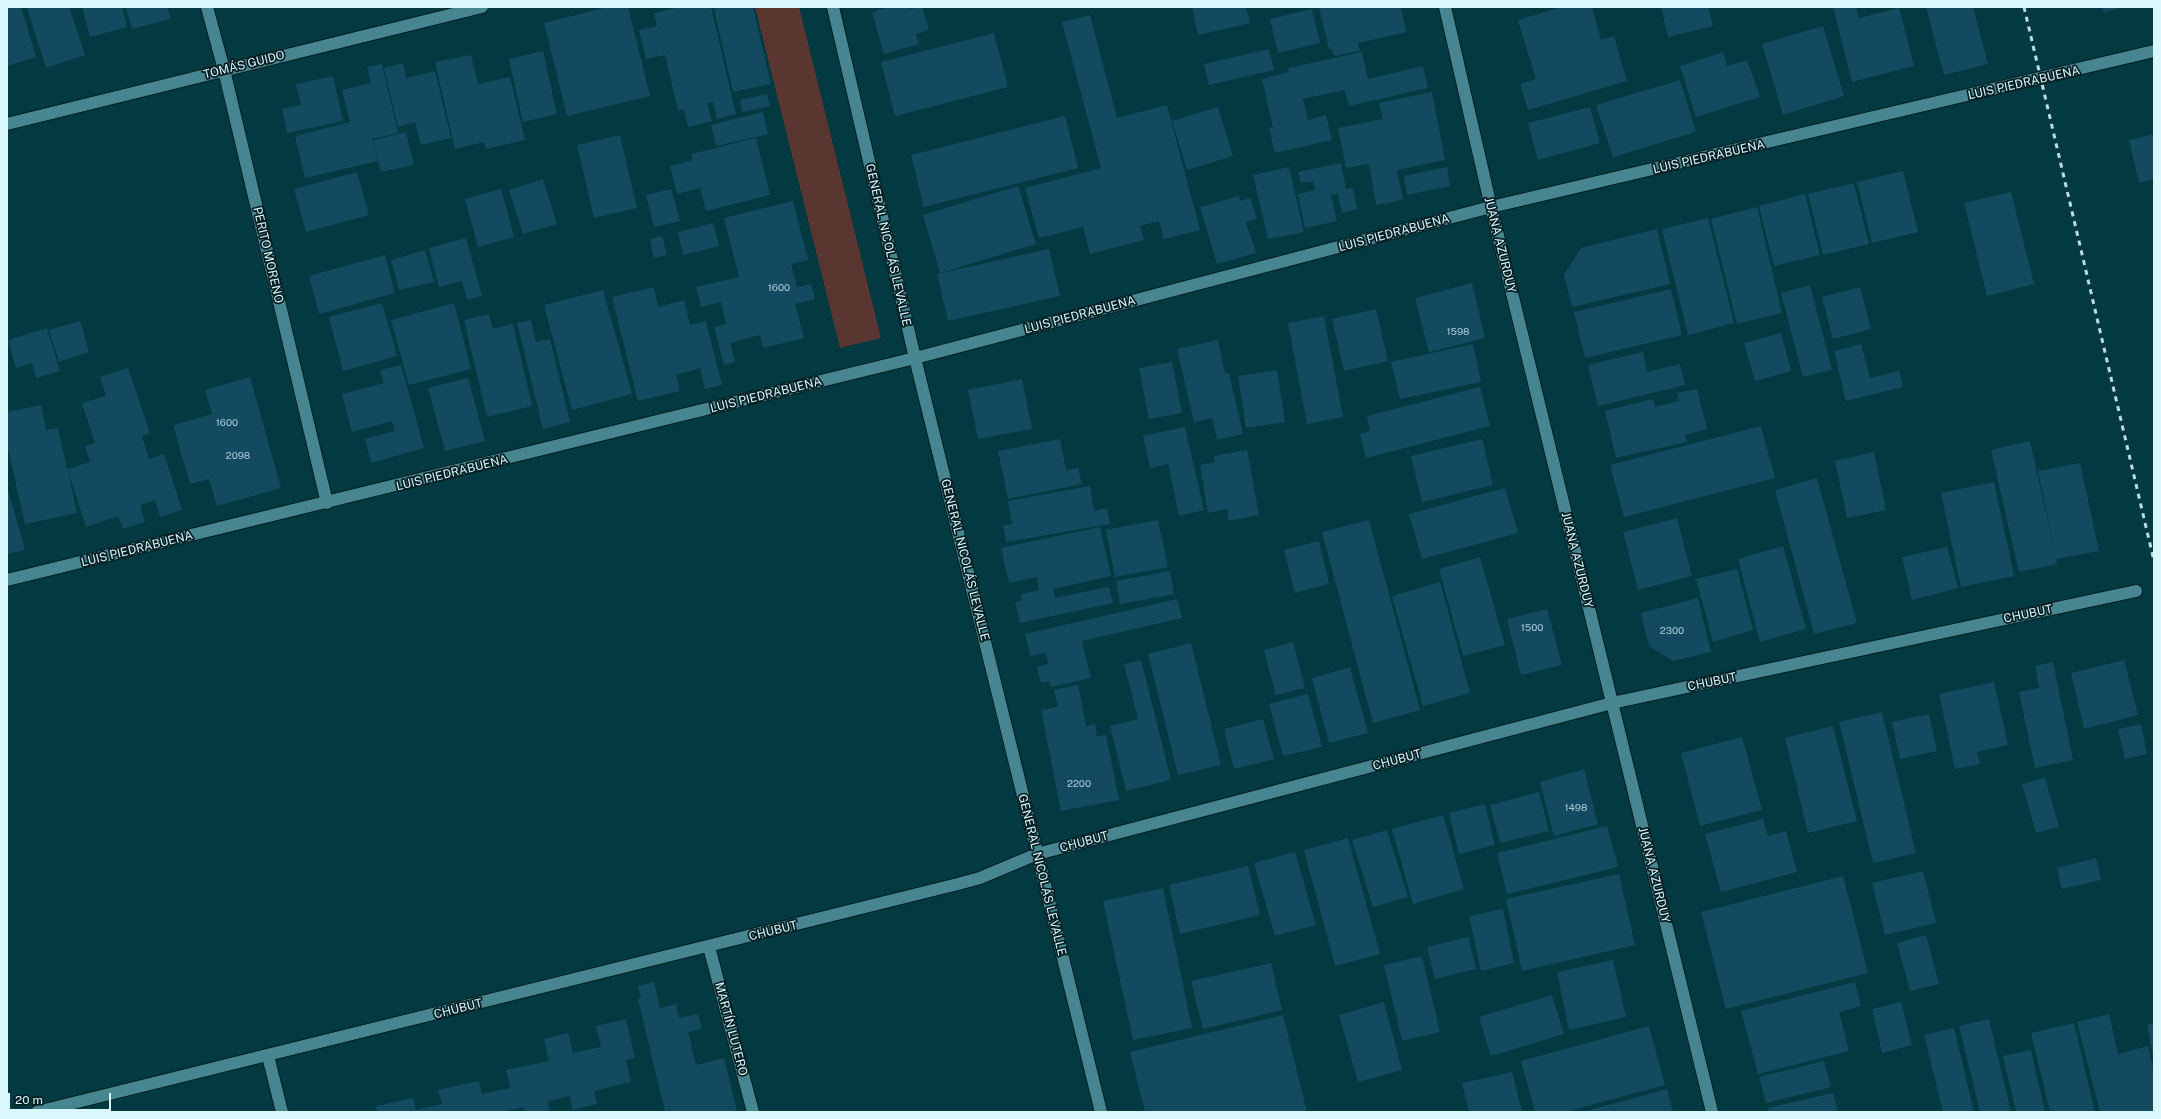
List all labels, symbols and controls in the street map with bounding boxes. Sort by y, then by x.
street label: TOMÁS GUIDO [202,48,286,82]
street label: LUIS PIEDRABUENA [1967,63,2081,103]
street label: LUIS PIEDRABUENA [1652,137,1766,177]
street label: GENERAL NICOLÁS LEVALLE [862,162,914,328]
street label: JUANA AZURDUY [1481,196,1519,294]
street label: PERITO MORENO [250,205,286,305]
street label: LUIS PIEDRABUENA [1337,211,1451,255]
house number: 1600 [768,282,790,294]
street label: LUIS PIEDRABUENA [1023,293,1137,337]
house number: 1598 [1446,326,1470,338]
street label: LUIS PIEDRABUENA [709,374,823,416]
house number: 1600 [216,417,238,429]
house number: 2098 [226,450,250,462]
street label: LUIS PIEDRABUENA [395,452,509,494]
street label: GENERAL NICOLÁS LEVALLE [938,478,992,642]
street label: JUANA AZURDUY [1558,511,1596,609]
street label: LUIS PIEDRABUENA [80,528,194,570]
street label: CHUBUT [2002,602,2054,626]
house number: 1500 [1521,622,1543,634]
house number: 2300 [1660,625,1684,637]
street label: CHUBUT [1686,670,1738,694]
street label: CHUBUT [1371,747,1423,773]
house number: 2200 [1067,778,1091,790]
street label: GENERAL NICOLÁS LEVALLE [1015,793,1069,957]
house number: 1498 [1564,802,1588,814]
street label: JUANA AZURDUY [1635,826,1673,924]
street label: CHUBUT [1058,829,1110,855]
street label: CHUBUT [747,918,799,944]
street label: MARTÍN LUTERO [712,981,750,1077]
street label: CHUBUT [432,996,484,1022]
scale bar [10,1085,113,1111]
text: 20 m [15,1093,43,1107]

